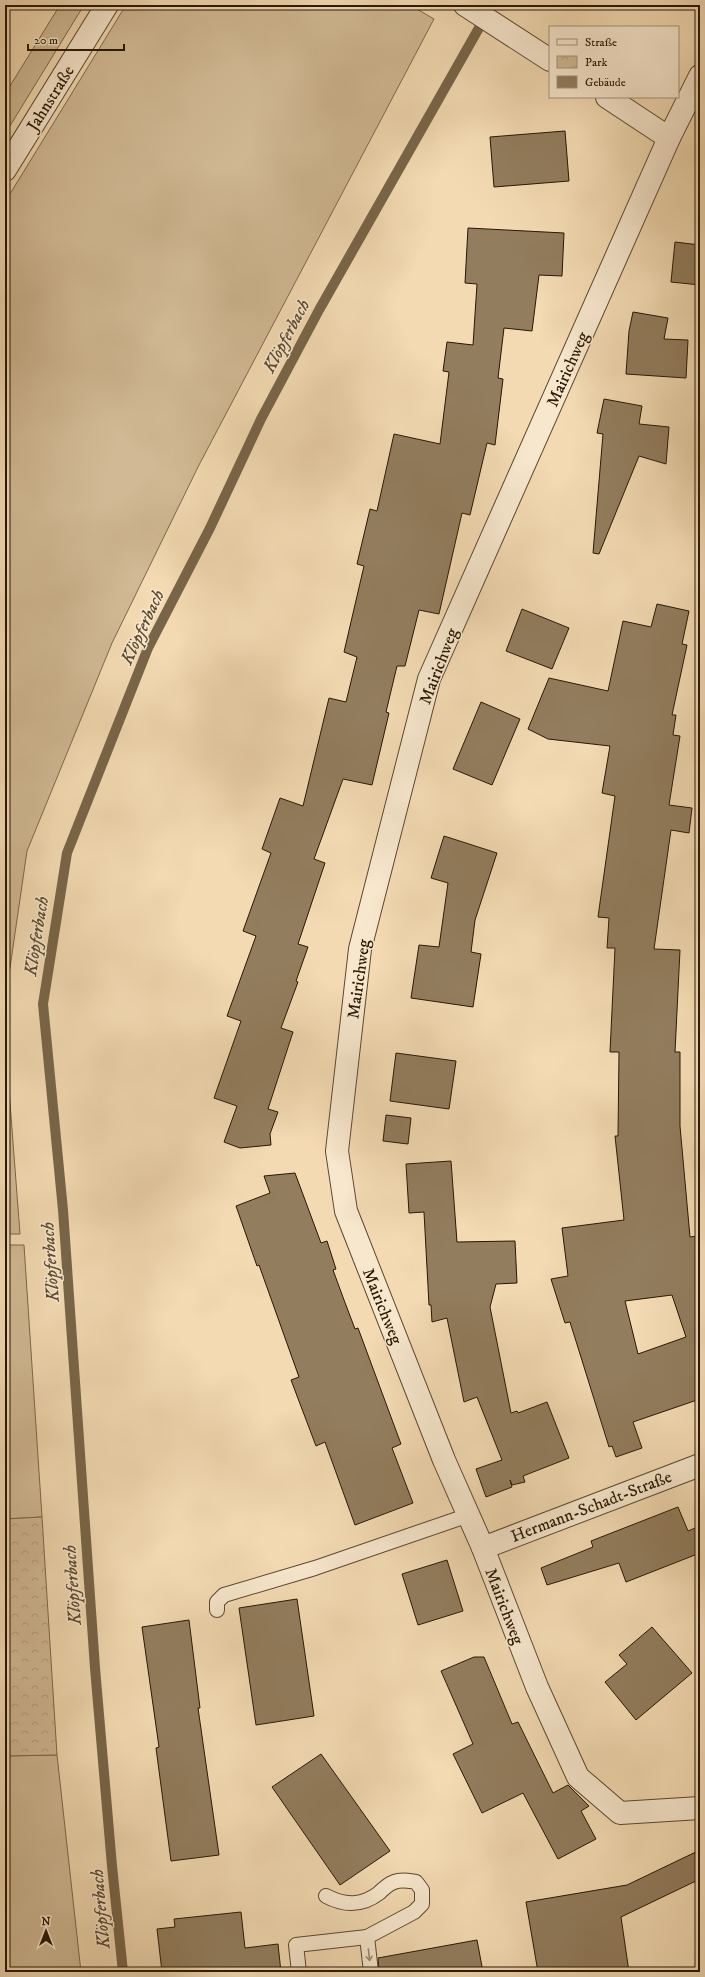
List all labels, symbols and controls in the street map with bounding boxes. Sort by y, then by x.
scale bar [28,26,124,52]
legend [549,26,679,98]
text: 20 m [34,33,58,48]
text: Straße [585,35,617,50]
text: Park [585,55,607,70]
street label: Jahnstraße [21,62,80,137]
text: Gebäude [585,75,626,90]
water label: Klöpferbach [258,296,315,378]
street label: Mairichweg [542,328,595,410]
water label: Klöpferbach [116,587,170,669]
street label: Mairichweg [414,624,464,708]
water label: Klöpferbach [20,895,54,978]
street label: Mairichweg [343,937,376,1020]
water label: Klöpferbach [37,1221,65,1304]
street label: Mairichweg [357,1265,408,1348]
street label: Hermann-Schadt-Straße [508,1466,675,1548]
water label: Klöpferbach [59,1544,87,1627]
street label: Mairichweg [479,1565,529,1648]
water label: Klöpferbach [87,1868,116,1951]
north arrow [26,1911,66,1951]
text: N [41,1915,51,1929]
one-way arrow [365,1948,373,1961]

